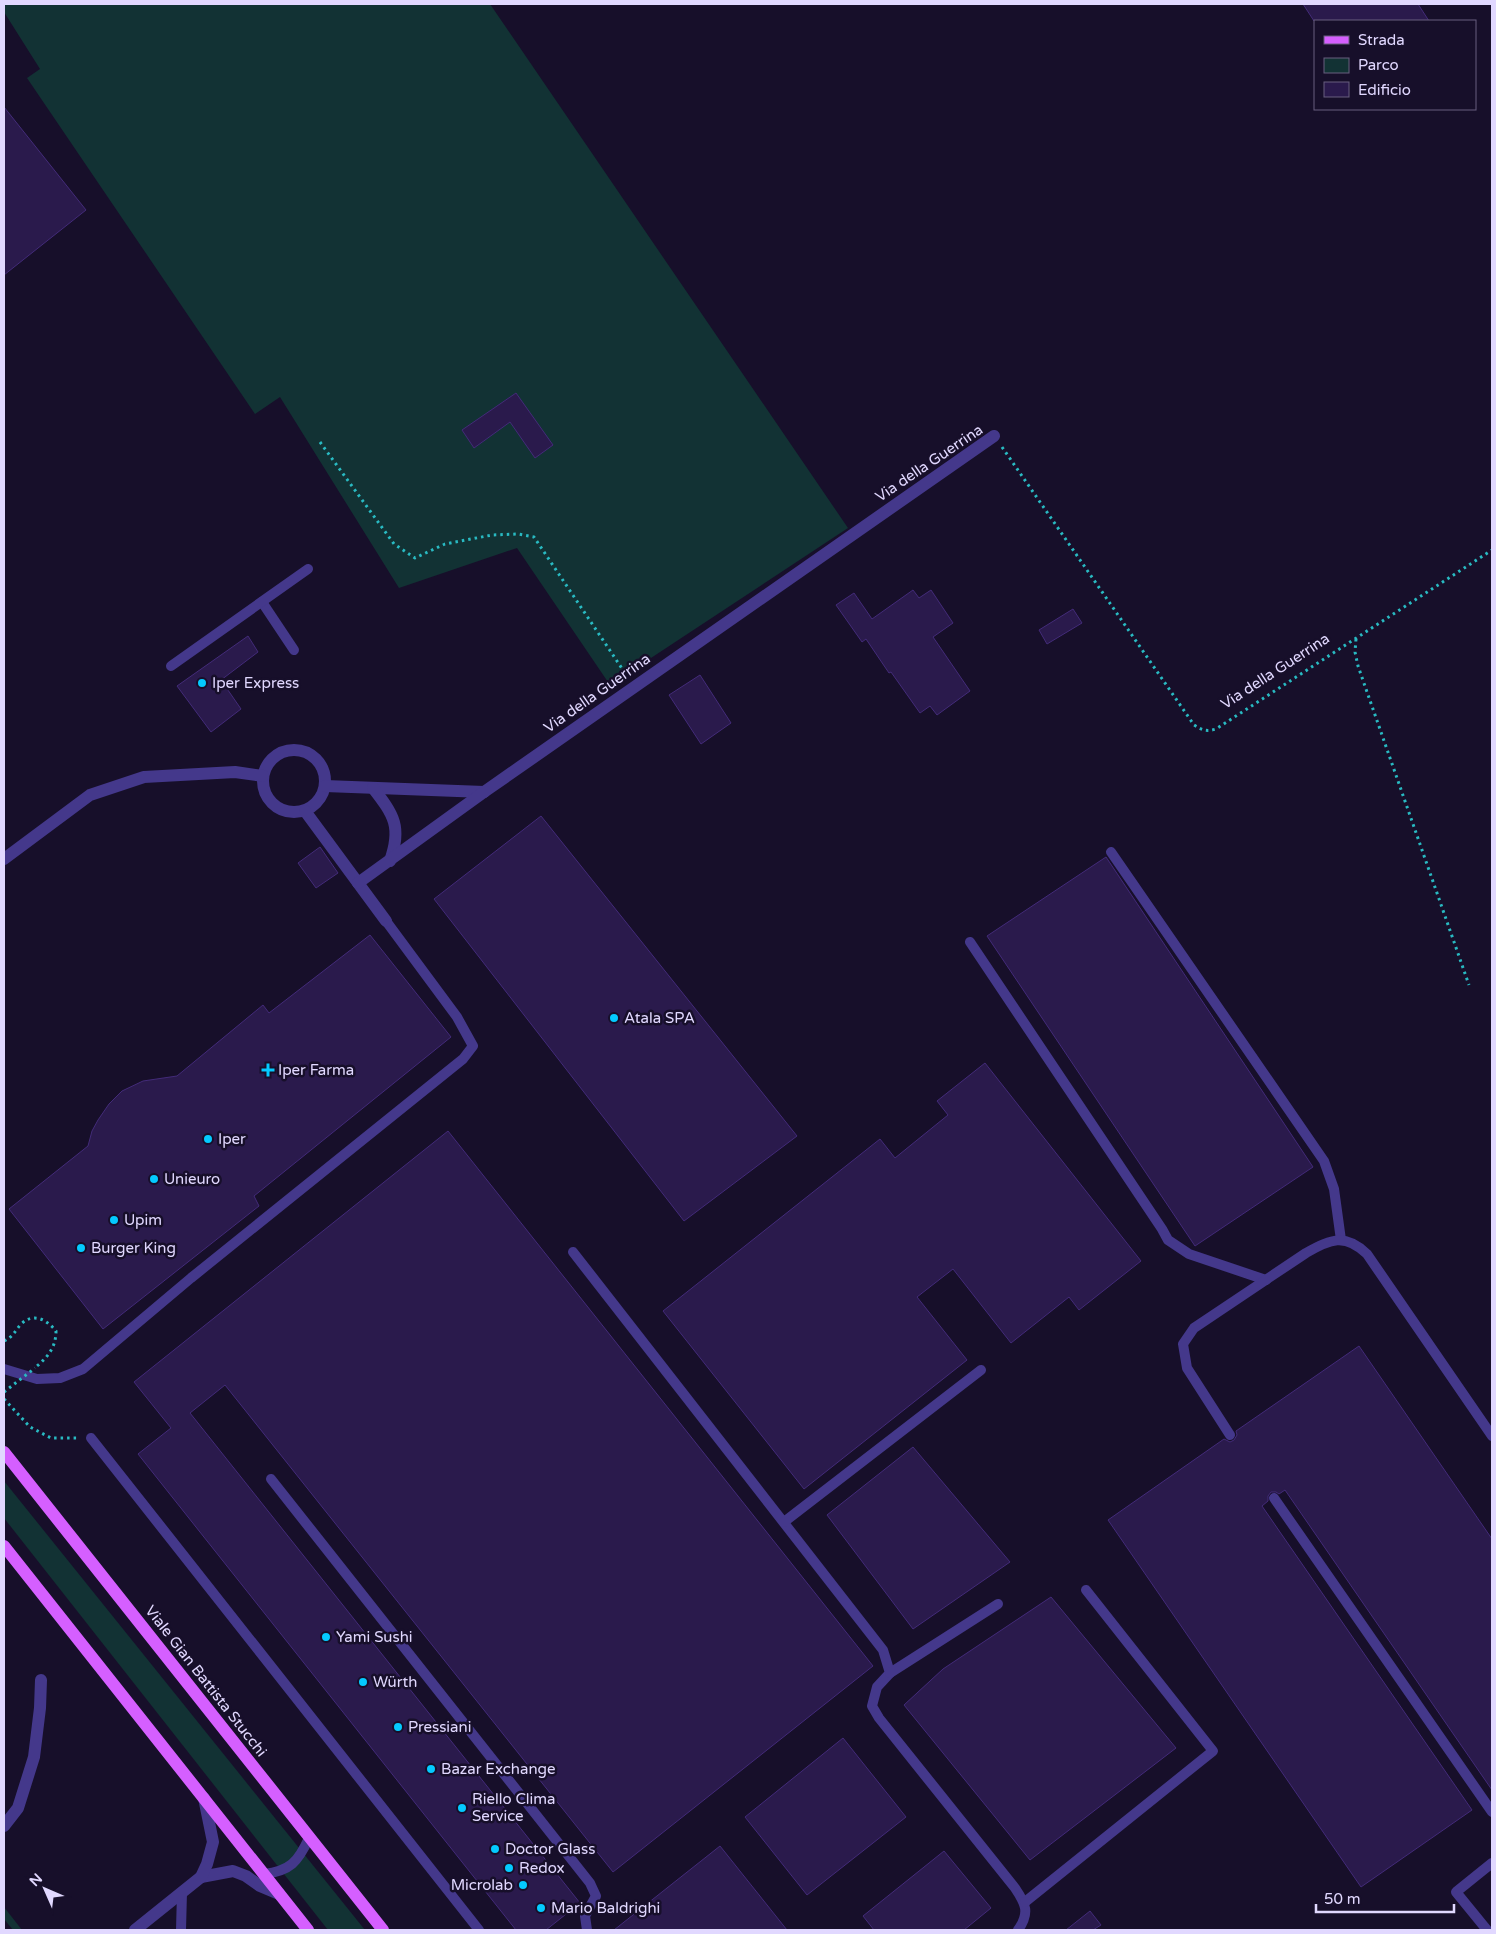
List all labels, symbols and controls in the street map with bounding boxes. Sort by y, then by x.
legend [1314,20,1476,110]
text: Strada [1358,31,1405,49]
text: Parco [1358,56,1399,74]
text: Edificio [1358,81,1411,99]
street label: Via della Guerrina [872,420,986,506]
street label: Via della Guerrina [1217,629,1333,713]
street label: Via della Guerrina [540,650,654,736]
place label: Iper Express [212,674,299,692]
marker: Iper Express [196,677,208,689]
place label: Atala SPA [624,1009,695,1027]
marker: Atala SPA [608,1012,620,1024]
place label: Iper Farma [278,1061,354,1079]
marker: Iper Farma [262,1064,274,1076]
place label: Iper [218,1130,246,1148]
marker: Iper [202,1133,214,1145]
place label: Unieuro [164,1170,220,1188]
marker: Unieuro [148,1173,160,1185]
place label: Upim [124,1211,162,1229]
marker: Upim [108,1214,120,1226]
place label: Burger King [91,1239,176,1257]
marker: Burger King [75,1242,87,1254]
street label: Viale Gian Battista Stucchi [141,1602,271,1760]
place label: Yami Sushi [336,1628,413,1646]
marker: Yami Sushi [320,1631,332,1643]
place label: Würth [373,1673,417,1691]
marker: Würth [357,1676,369,1688]
place label: Pressiani [408,1718,471,1736]
marker: Pressiani [392,1721,404,1733]
place label: Bazar Exchange [441,1760,556,1778]
marker: Bazar Exchange [425,1763,437,1775]
place label: Riello Clima Service [472,1790,556,1825]
marker: Riello Clima Service [456,1802,468,1814]
place label: Doctor Glass [505,1840,595,1858]
marker: Doctor Glass [489,1843,501,1855]
place label: Redox [519,1859,565,1877]
marker: Redox [503,1862,515,1874]
north arrow [20,1864,70,1914]
text: N [26,1870,46,1890]
place label: Microlab [451,1876,513,1894]
marker: Microlab [517,1879,529,1891]
scale bar [1316,1882,1454,1914]
text: 50 m [1324,1890,1361,1908]
place label: Mario Baldrighi [551,1899,660,1917]
marker: Mario Baldrighi [535,1902,547,1914]

